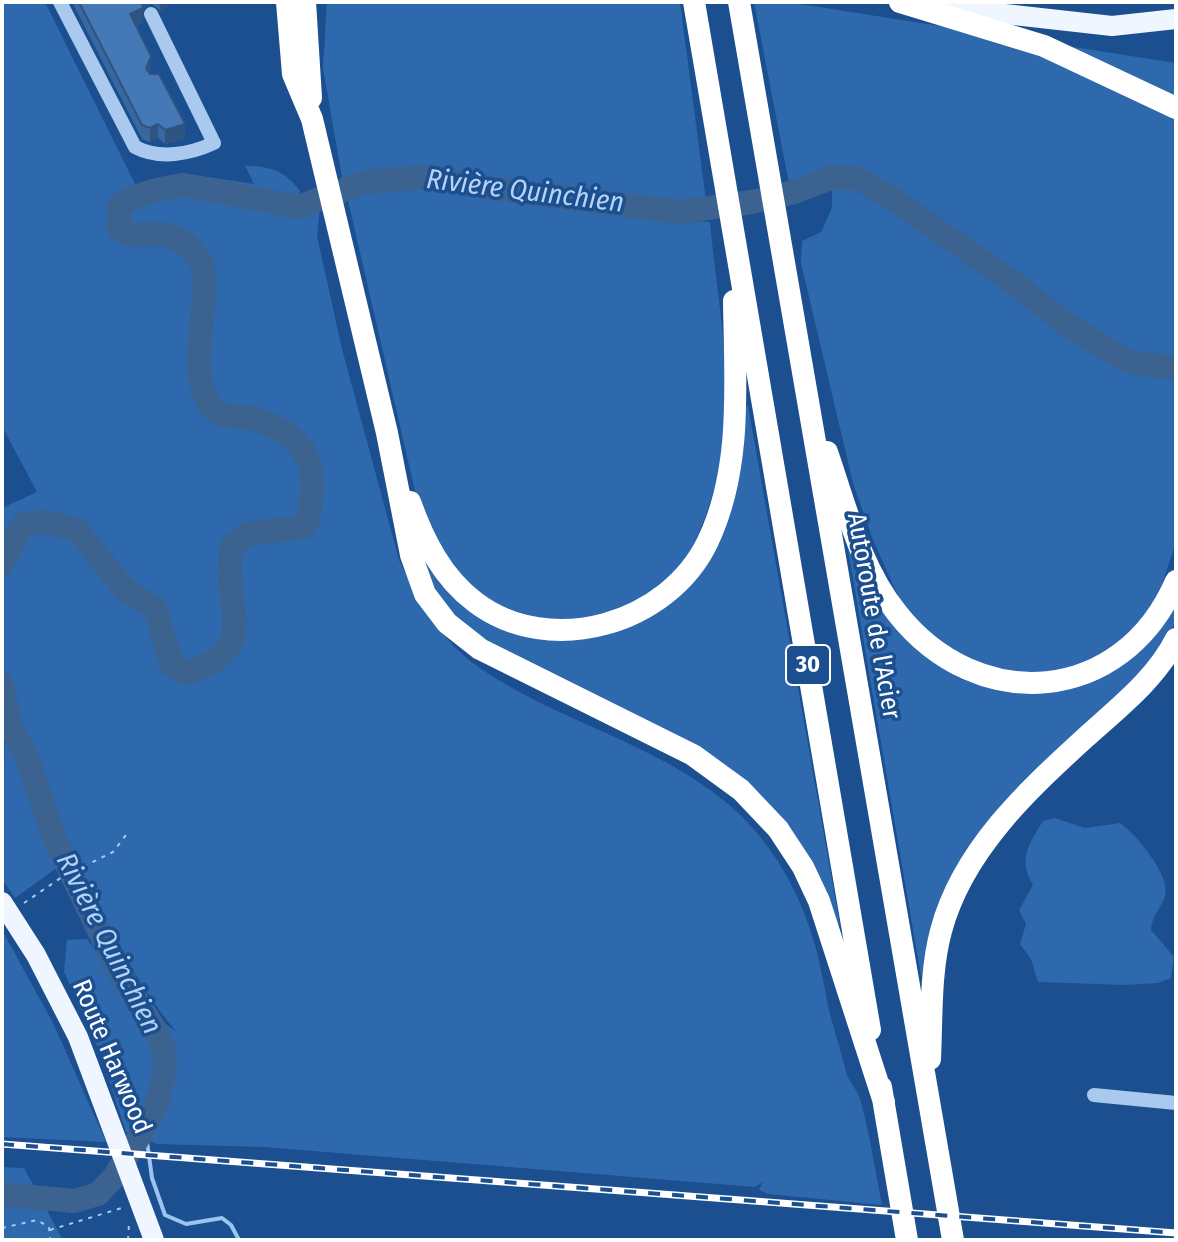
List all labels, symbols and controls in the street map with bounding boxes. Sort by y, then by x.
water label: Rivière Quinchien [424,163,626,221]
street label: Autoroute de l'Acier [840,510,906,722]
road number: 30 [786,645,830,685]
water label: Rivière Quinchien [48,848,168,1040]
street label: Route Harwood [65,975,157,1139]

